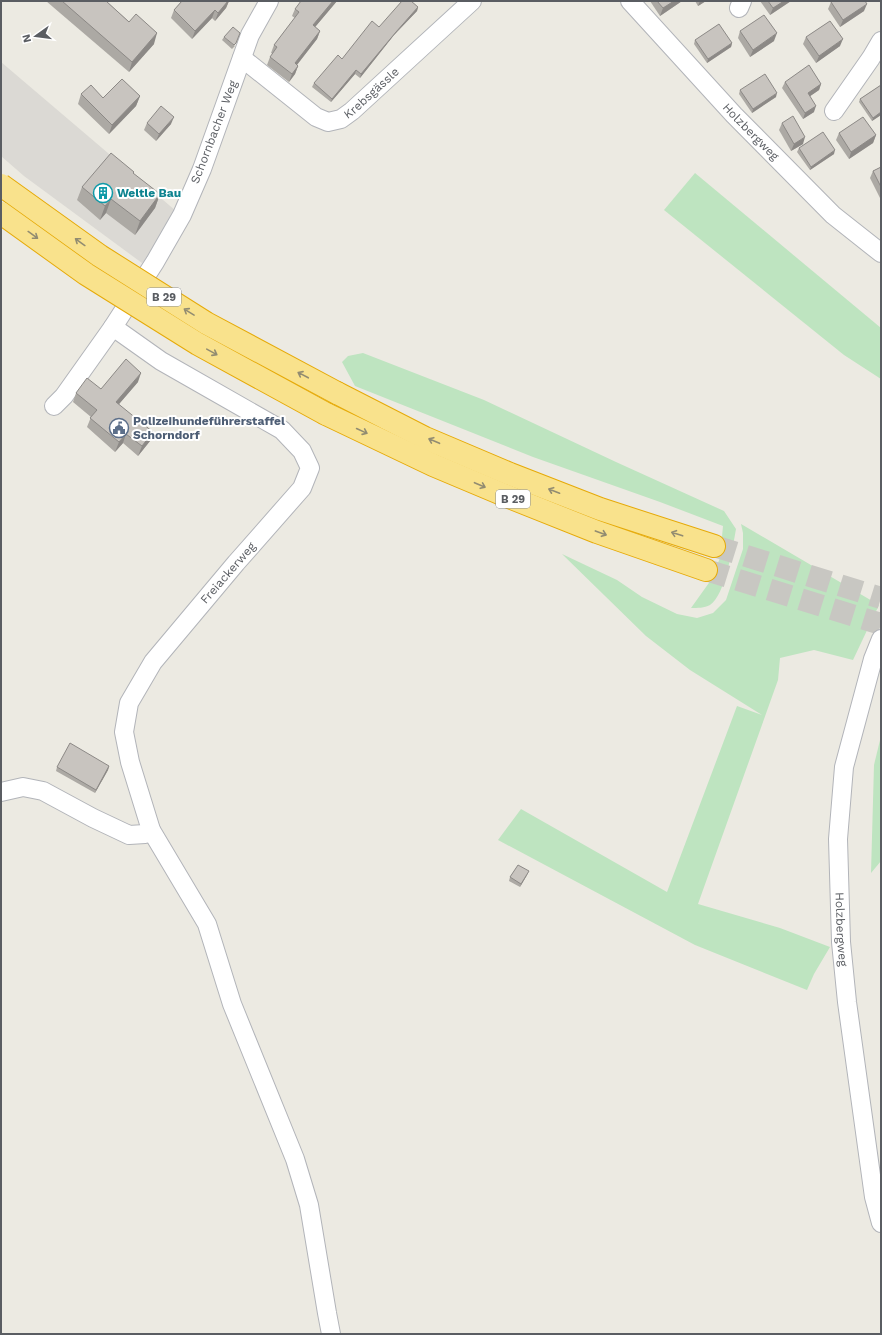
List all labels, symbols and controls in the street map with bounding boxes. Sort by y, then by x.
north arrow [16,16,56,56]
text: N [19,33,34,44]
street label: Krebsgässle [341,64,402,122]
street label: Schornbacher Weg [188,78,240,186]
street label: Holzbergweg [720,100,782,164]
building icon: Weltle Bau [92,182,114,204]
place label: Weltle Bau [117,186,181,200]
one-way arrow [27,231,38,239]
one-way arrow [74,238,85,246]
road number: B 29 [147,288,181,306]
one-way arrow [183,308,195,316]
one-way arrow [206,348,218,356]
one-way arrow [297,370,309,378]
place label: Polizeihundeführerstaffel Schorndorf [133,414,285,442]
public building icon: Polizeihundeführerstaffel Schorndorf [108,417,130,439]
one-way arrow [355,428,367,435]
one-way arrow [428,437,440,445]
one-way arrow [473,481,485,489]
one-way arrow [548,487,560,495]
road number: B 29 [496,490,530,508]
one-way arrow [594,530,606,538]
one-way arrow [670,530,683,537]
street label: Freiackerweg [198,539,259,607]
street label: Holzbergweg [833,892,850,968]

